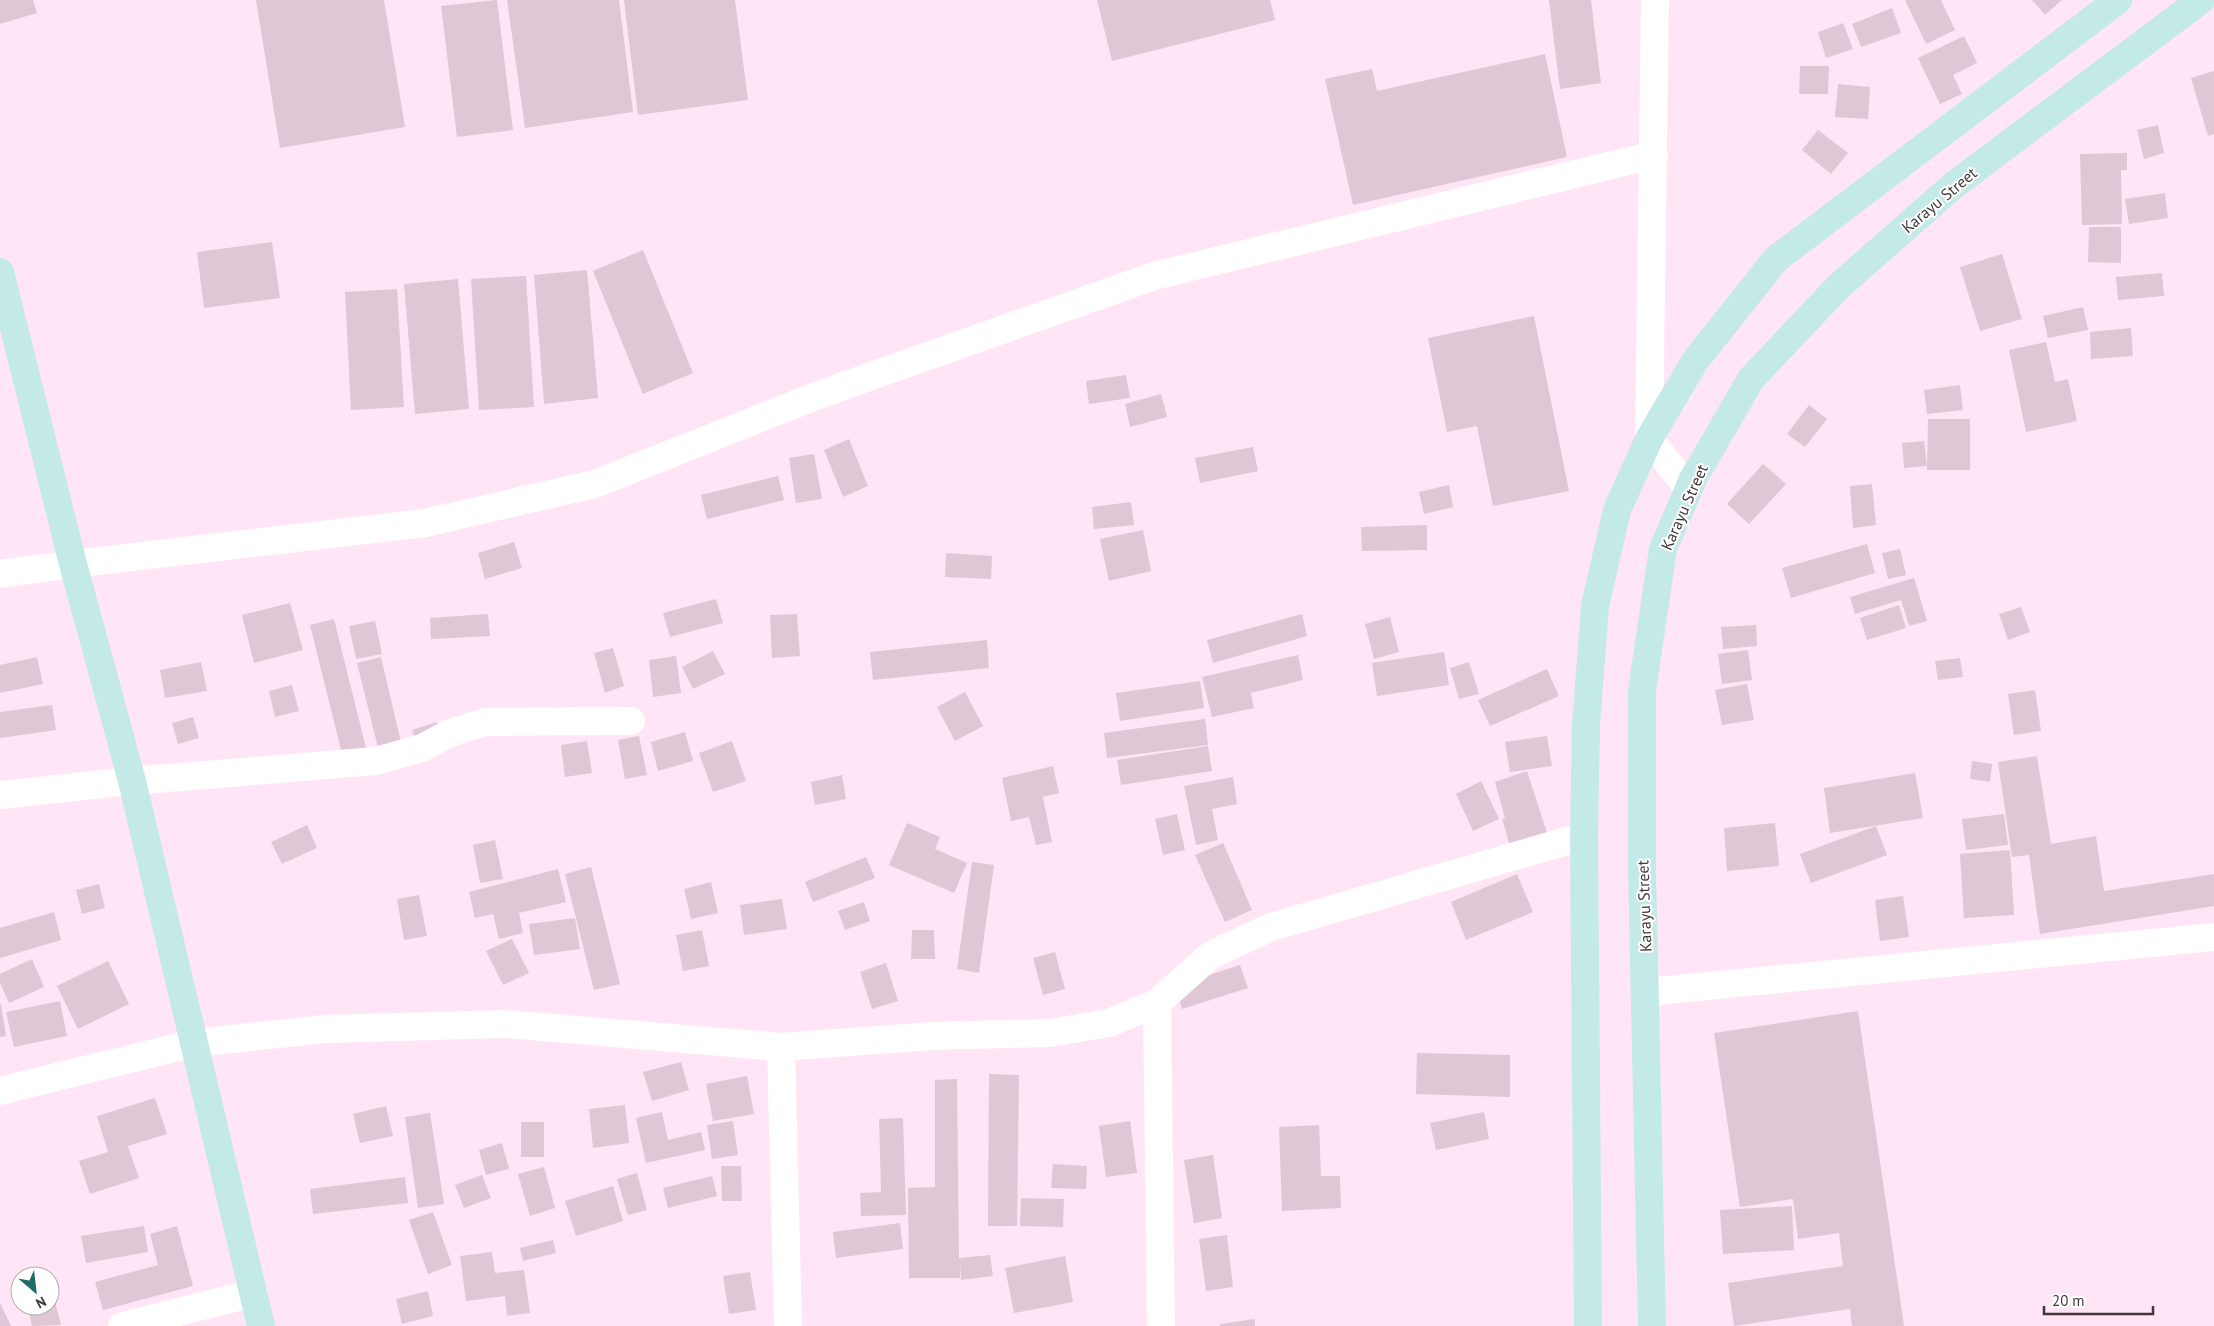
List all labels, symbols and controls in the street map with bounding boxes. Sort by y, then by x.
street label: Karayu Street [1897,162,1981,237]
street label: Karayu Street [1656,460,1712,553]
street label: Karayu Street [1632,859,1656,952]
north arrow [10,1266,60,1316]
scale bar [2044,1284,2153,1316]
text: 20 m [2052,1291,2085,1310]
text: N [33,1292,49,1313]

